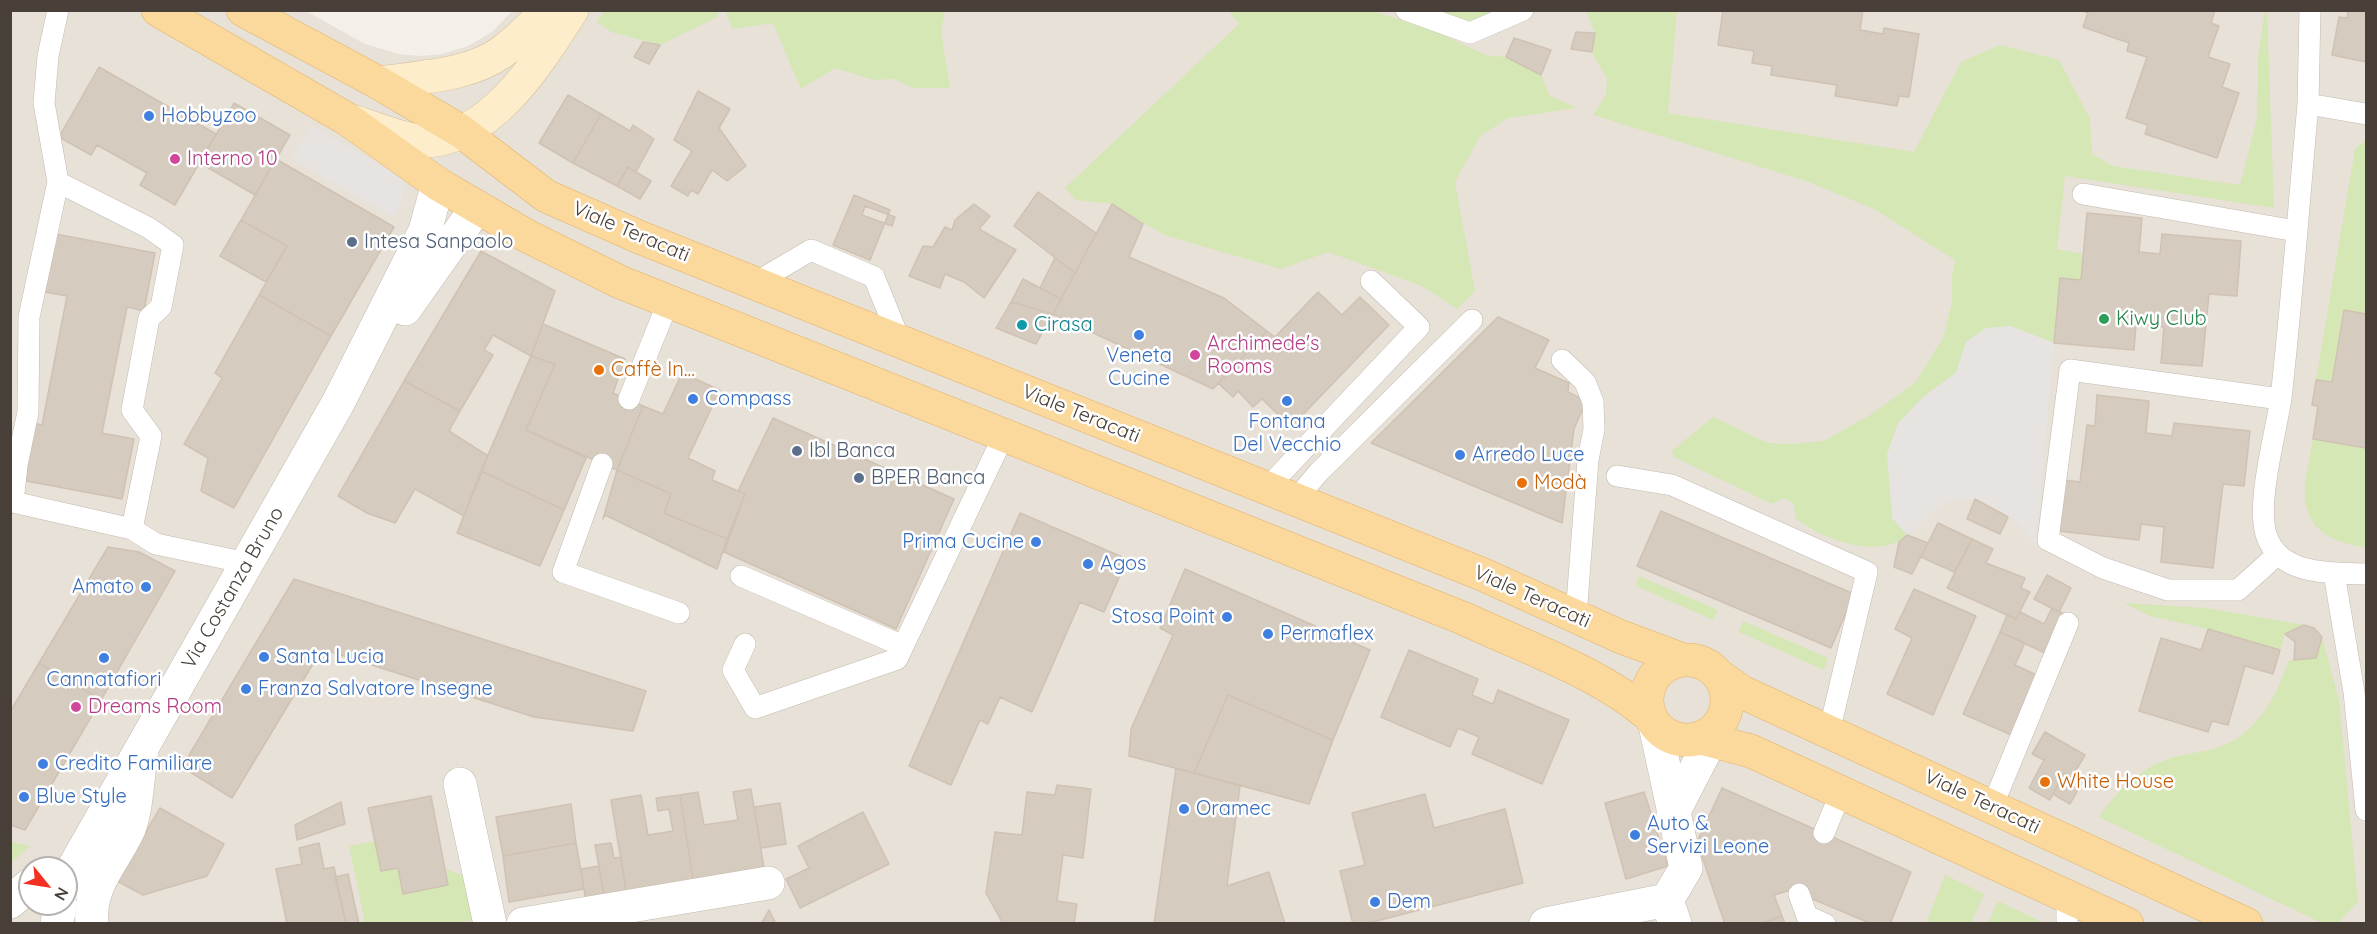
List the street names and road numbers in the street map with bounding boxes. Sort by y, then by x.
street label: Viale Teracati [569,197,693,267]
street label: Viale Teracati [1019,379,1143,449]
street label: Via Costanza Bruno [177,503,289,673]
street label: Viale Teracati [1470,561,1594,633]
street label: Viale Teracati [1920,765,2044,839]

